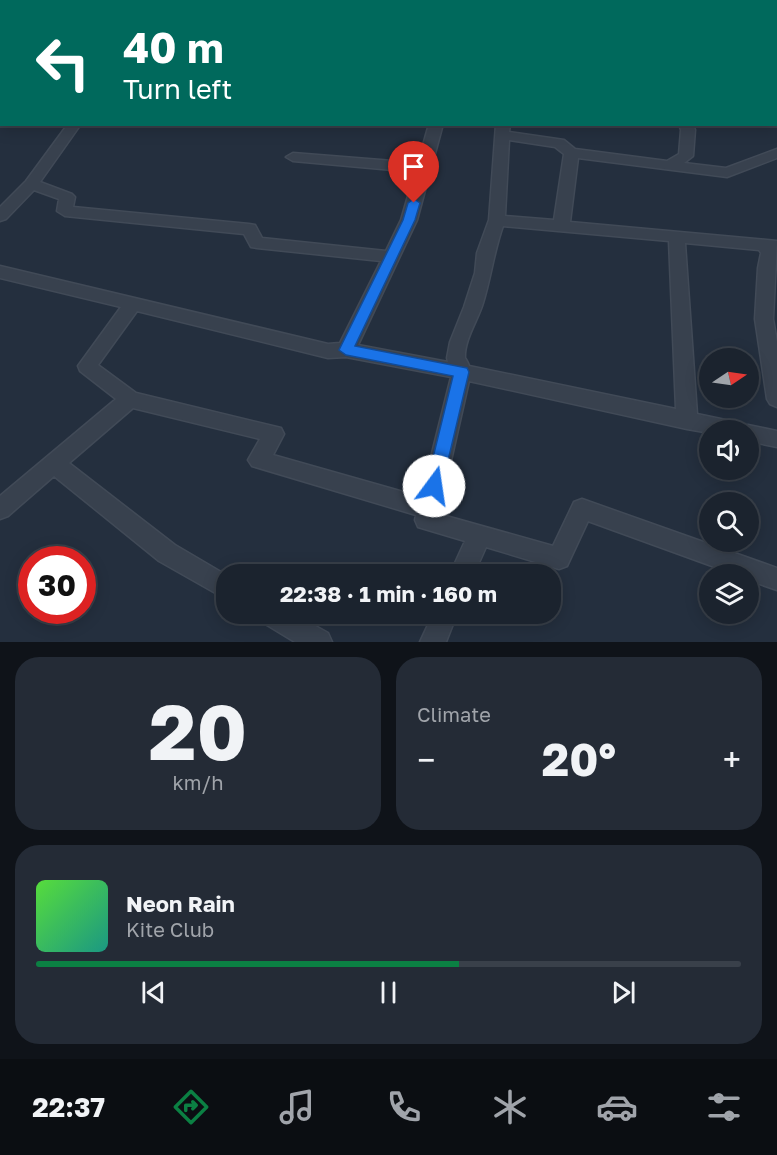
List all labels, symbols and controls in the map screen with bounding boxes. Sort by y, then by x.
text: 40 m [123,22,224,72]
icon: left [24,24,102,102]
text: Turn left [123,73,232,105]
pin [388,141,439,203]
icon: arrive [397,150,430,183]
north arrow [699,348,759,408]
map controls [699,348,759,624]
button: sound [699,420,759,480]
position arrow [402,454,466,518]
button: search [699,492,759,552]
speed limit sign: 30 [18,546,96,624]
button: layers [699,564,759,624]
text: 22:38 · 1 min · 160 m [280,580,497,607]
text: 20 [149,684,247,777]
text: Climate [417,702,491,726]
text: 20° [542,732,616,786]
text: − [417,740,435,779]
text: + [723,740,741,779]
text: km/h [173,770,223,794]
text: Neon Rain [126,890,235,917]
text: Kite Club [126,917,214,941]
icon: previous [137,976,170,1009]
icon: pause [372,976,405,1009]
icon: next [607,976,640,1009]
icon: directions [170,1086,212,1128]
icon: music [276,1086,318,1128]
icon: phone [383,1086,425,1128]
icon: climate [489,1086,531,1128]
icon: car [596,1086,638,1128]
icon: filters [703,1086,745,1128]
text: 22:37 [32,1091,105,1123]

